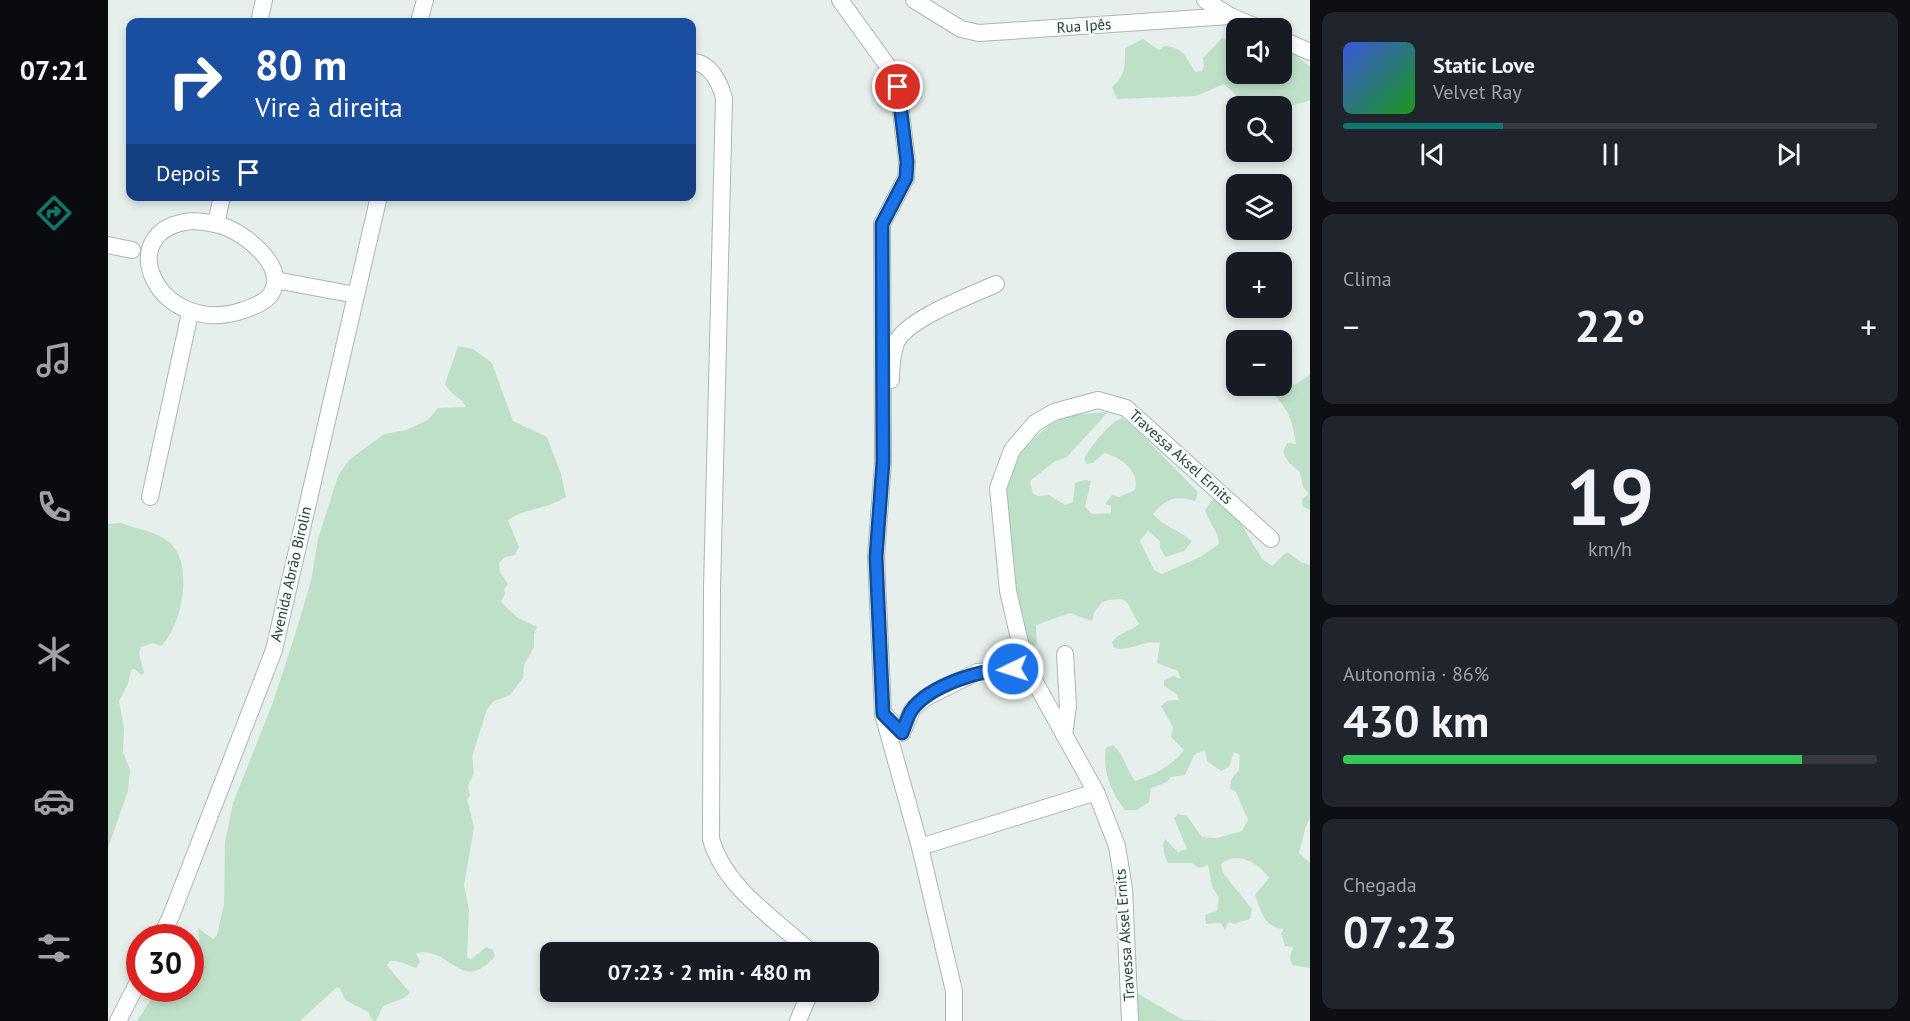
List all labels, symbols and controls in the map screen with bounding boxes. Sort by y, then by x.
street label: Rua Ipês [1056,14,1112,37]
map controls [1226,18,1292,396]
button: sound [1226,18,1292,84]
text: 80 m [255,37,347,92]
icon: right [156,42,234,120]
text: Static Love [1433,51,1535,79]
text: 07:21 [20,53,88,87]
pin [872,61,923,112]
icon: arrive [881,70,914,103]
text: Velvet Ray [1433,79,1522,105]
text: Vire à direita [255,90,403,124]
button: search [1226,96,1292,162]
icon: previous [1416,138,1449,171]
icon: pause [1594,138,1627,171]
icon: next [1772,138,1805,171]
icon: arrive [232,156,265,189]
text: Depois [156,159,220,187]
button: layers [1226,174,1292,240]
icon: directions [33,192,75,234]
button: + [1226,252,1292,318]
text: Clima [1343,266,1392,292]
text: 22° [1575,296,1645,354]
text: − [1343,305,1360,348]
text: + [1860,305,1877,348]
button: − [1226,330,1292,396]
icon: music [33,339,75,381]
street label: Travessa Aksel Ernits [1126,405,1237,508]
text: 19 [1566,446,1654,547]
icon: phone [33,486,75,528]
street label: Avenida Abrão Birolin [266,504,315,643]
text: km/h [1588,536,1632,562]
icon: climate [33,633,75,675]
position arrow [981,637,1045,701]
text: Autonomia · 86% [1343,661,1489,687]
text: 430 km [1343,691,1489,749]
icon: car [33,780,75,822]
street label: Travessa Aksel Ernits [1110,868,1139,1002]
text: Chegada [1343,872,1417,898]
text: 07:23 [1343,902,1457,960]
speed limit sign: 30 [126,924,204,1002]
icon: filters [33,927,75,969]
text: 07:23 · 2 min · 480 m [608,958,811,986]

